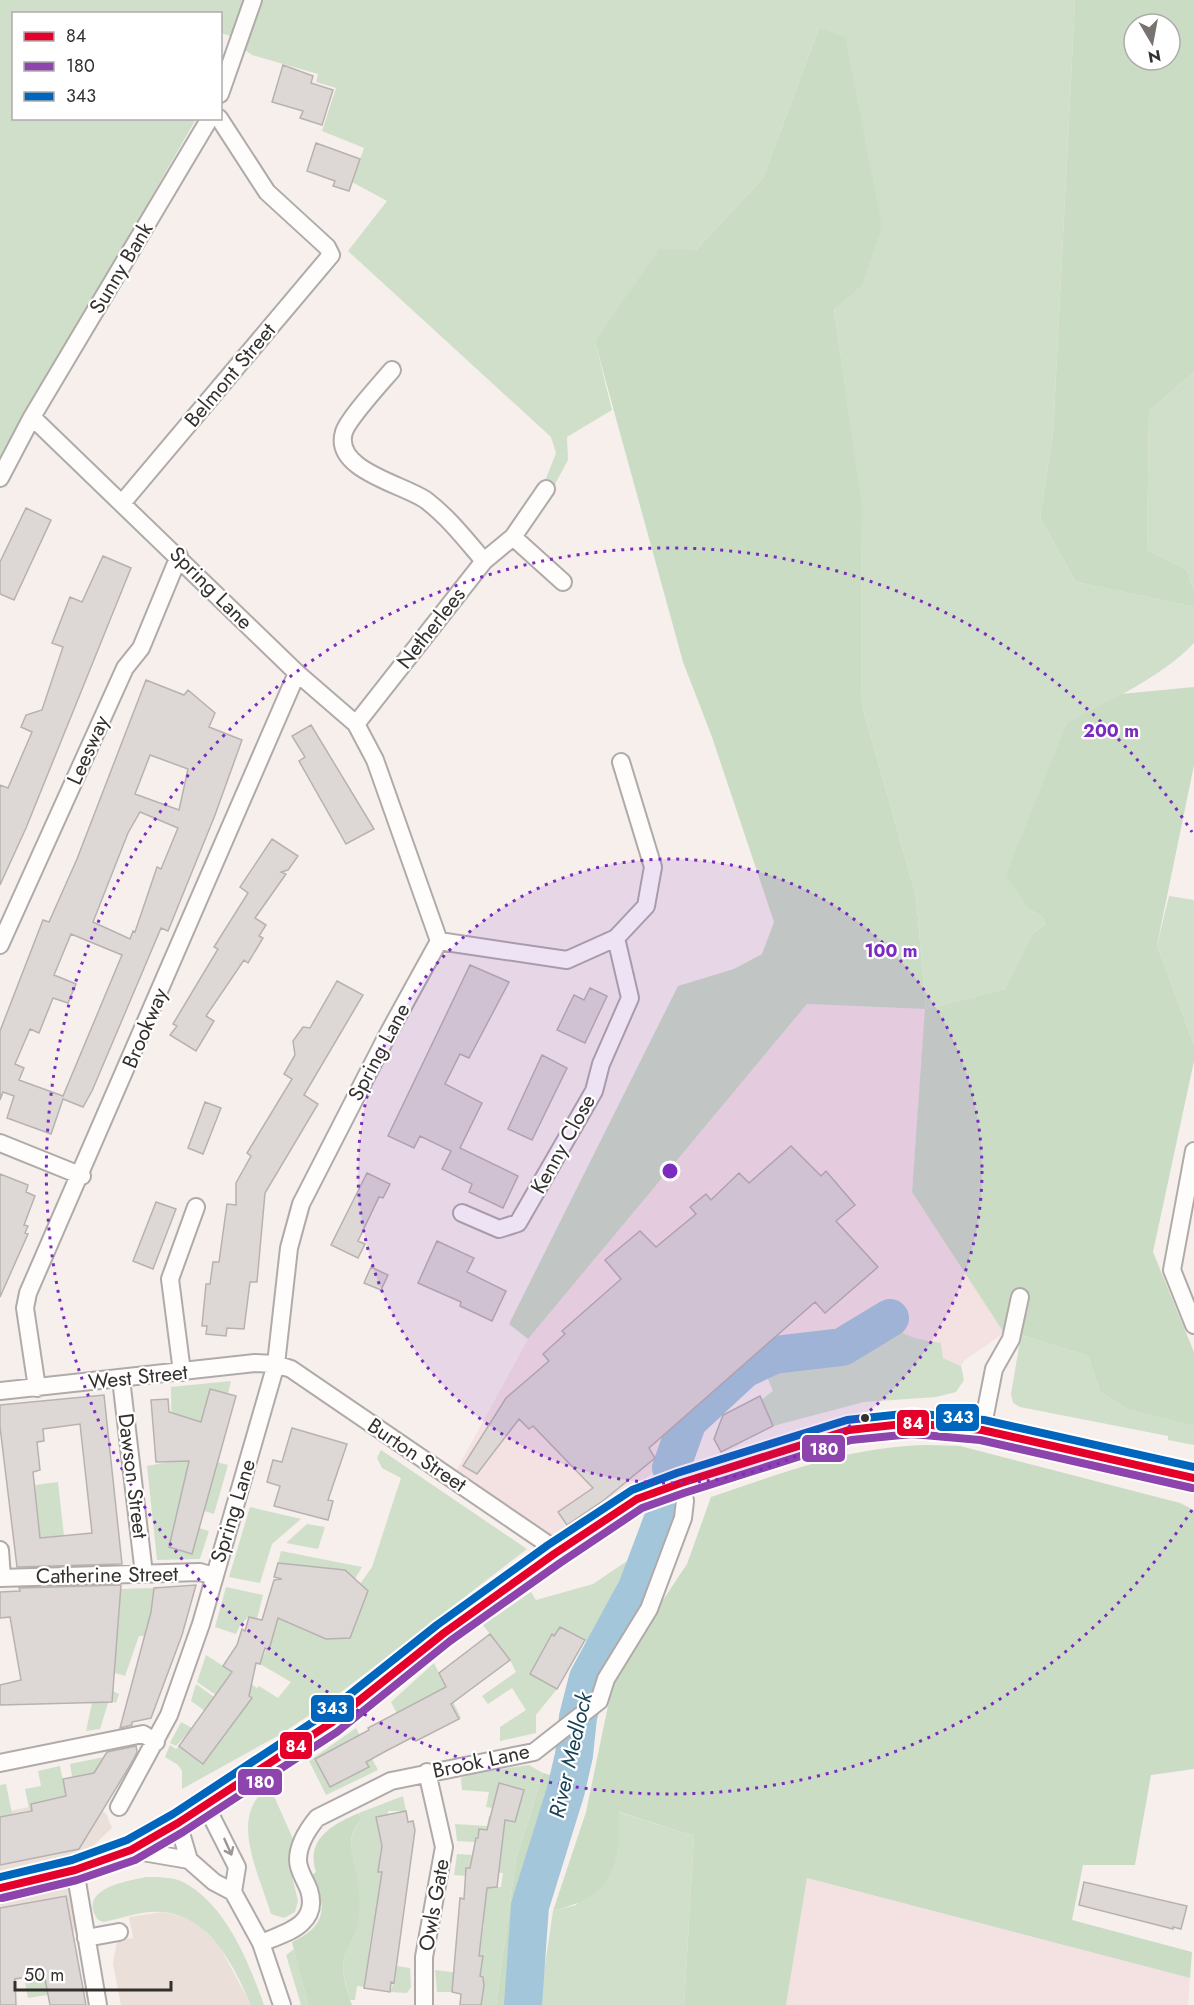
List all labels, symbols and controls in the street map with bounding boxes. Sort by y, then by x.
legend [12,12,222,120]
north arrow [1122,12,1182,72]
text: 84 [66,23,86,49]
text: N [1146,44,1163,69]
text: 180 [66,53,95,79]
text: 343 [66,83,96,109]
street label: Sunny Bank [82,216,161,319]
street label: Belmont Street [177,316,283,434]
street label: Spring Lane [163,540,260,637]
street label: Netherlees [390,581,472,675]
street label: Leesway [59,710,117,789]
text: 200 m [1083,718,1139,744]
text: 100 m [864,938,918,964]
street label: Brookway [115,982,176,1073]
street label: Spring Lane [341,998,417,1106]
street label: Kenny Close [523,1089,603,1199]
centre of rings [660,1161,680,1181]
street label: West Street [87,1357,189,1397]
line badge: 343 [935,1403,980,1432]
text: 343 [942,1406,974,1429]
line badge: 84 [896,1409,930,1437]
street label: Burton Street [361,1411,473,1499]
street label: Dawson Street [110,1412,156,1540]
unlabelled marker [859,1412,871,1424]
text: 84 [902,1412,924,1435]
line badge: 180 [801,1434,846,1463]
text: 180 [810,1438,838,1461]
street label: Spring Lane [203,1455,263,1566]
street label: Catherine Street [36,1559,178,1591]
water label: River Medlock [540,1687,600,1821]
line badge: 343 [310,1694,355,1723]
text: 343 [316,1697,348,1720]
line badge: 84 [279,1731,313,1760]
text: 84 [285,1735,307,1758]
street label: Brook Lane [430,1736,532,1786]
line badge: 180 [237,1768,283,1796]
text: 180 [246,1771,274,1794]
one-way arrow [222,1838,234,1856]
street label: Owls Gate [411,1856,457,1953]
scale bar [15,1954,171,1992]
text: 50 m [24,1962,64,1988]

